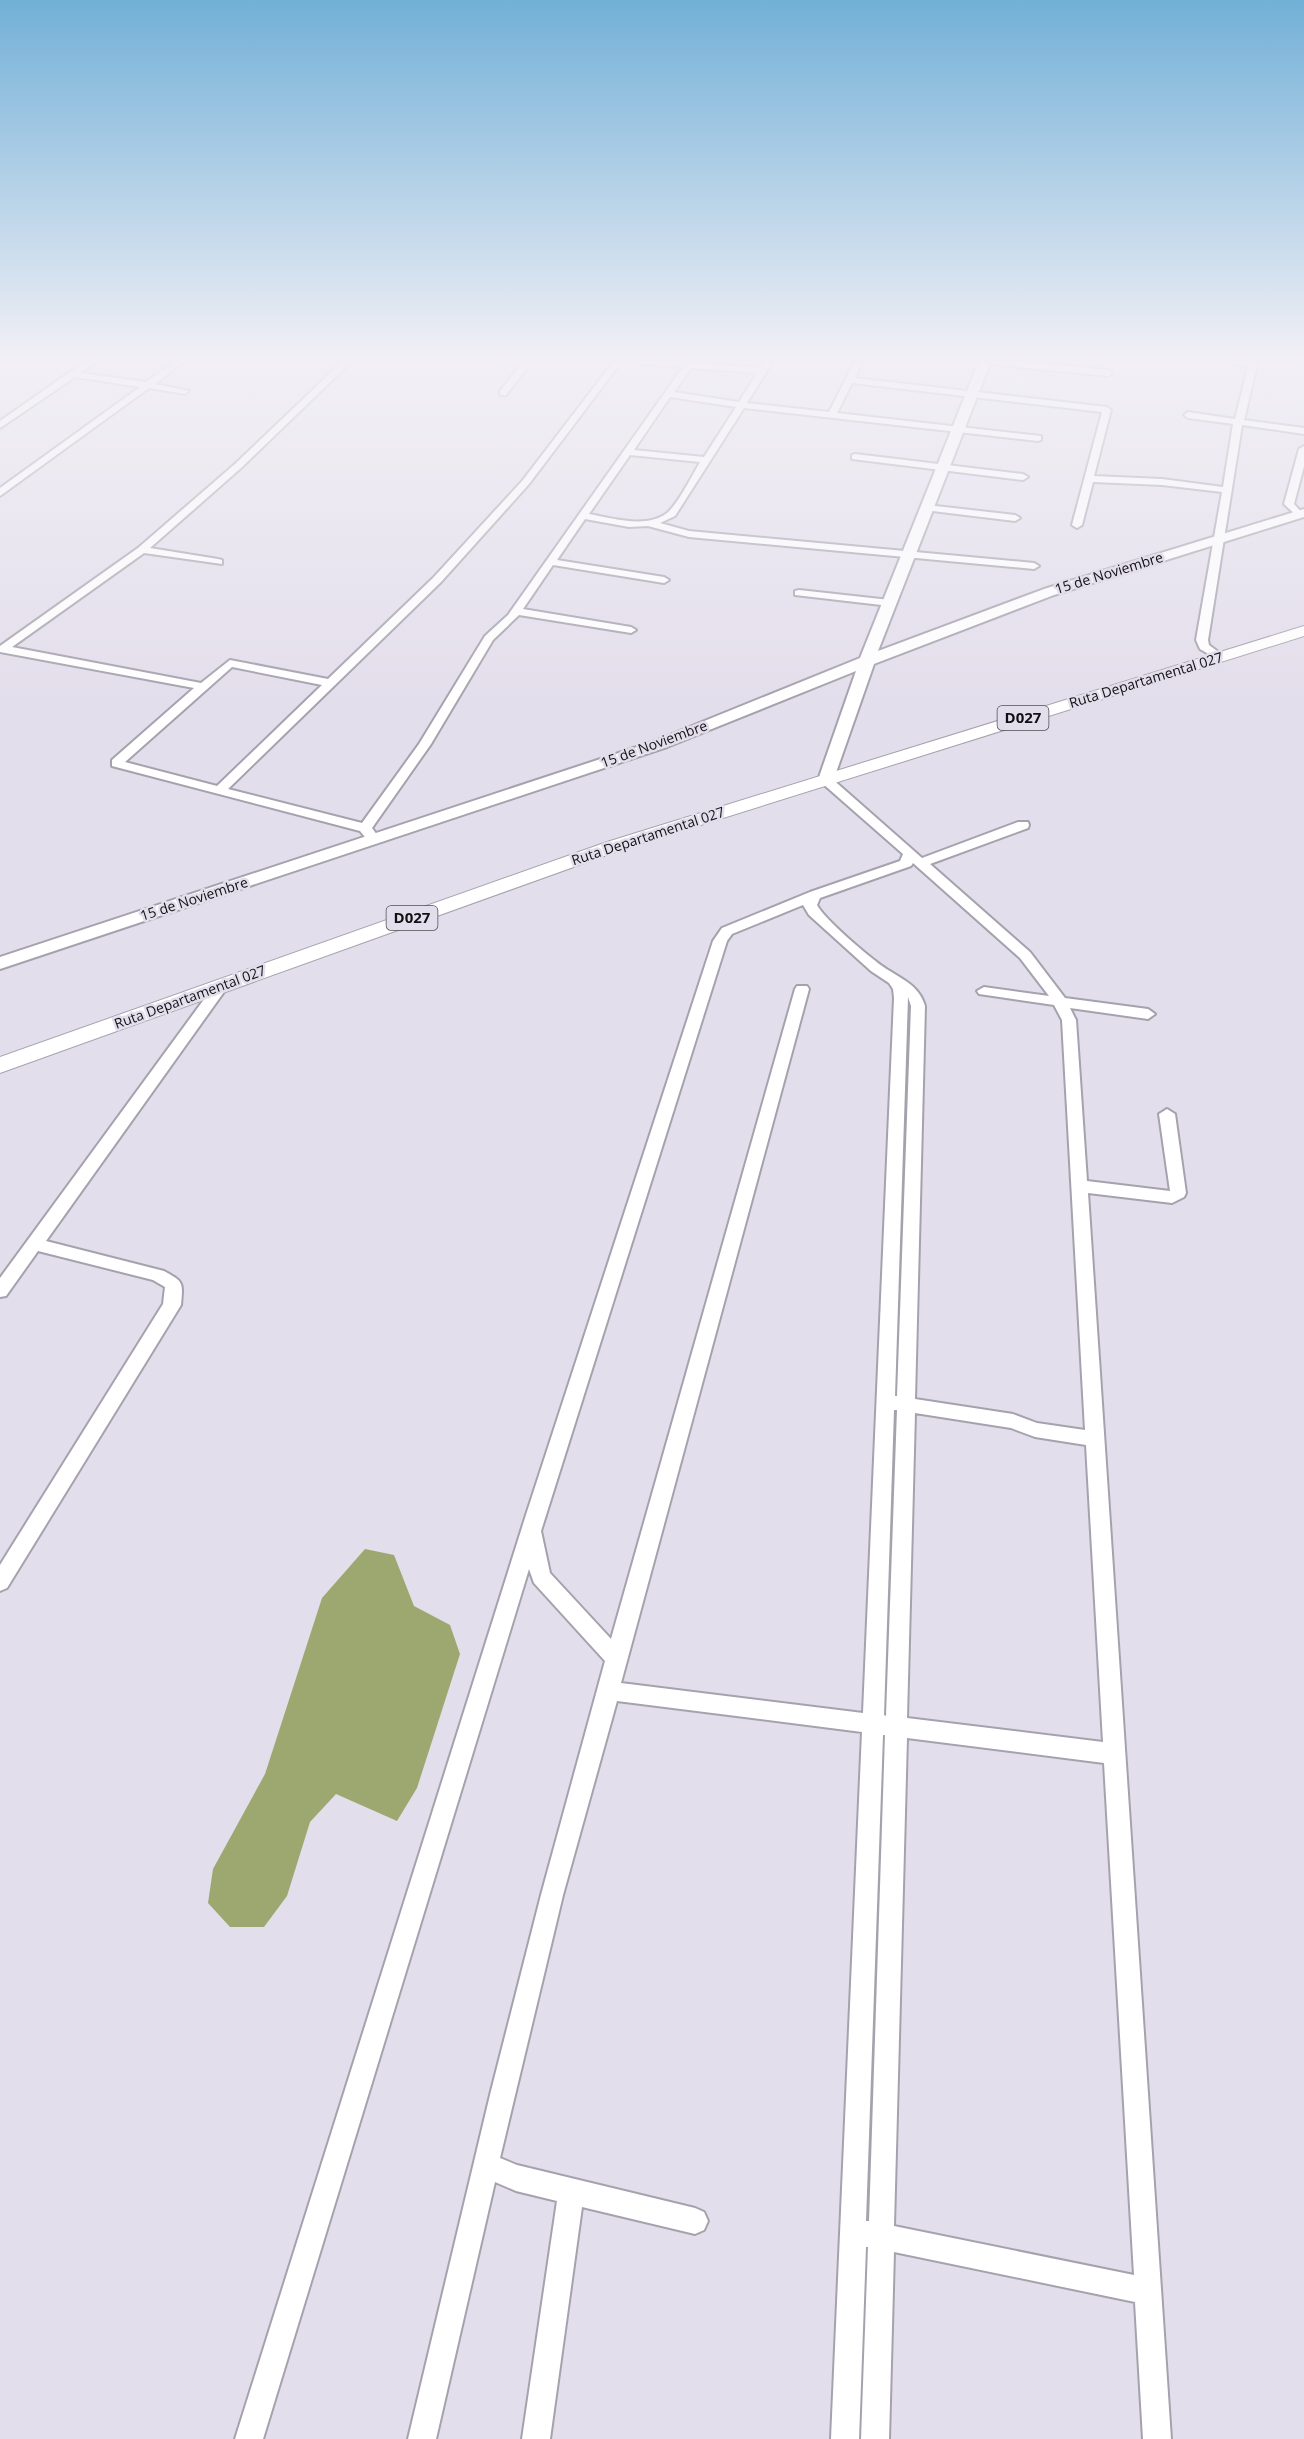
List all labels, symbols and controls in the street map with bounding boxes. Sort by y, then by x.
street label: 15 de Noviembre [1052,547,1165,598]
street label: Ruta Departamental 027 [1067,647,1225,712]
road number: D027 [998,706,1048,730]
street label: 15 de Noviembre [598,715,710,772]
street label: Ruta Departamental 027 [569,802,727,869]
street label: 15 de Noviembre [138,872,250,925]
road number: D027 [386,906,438,930]
street label: Ruta Departamental 027 [111,960,268,1033]

